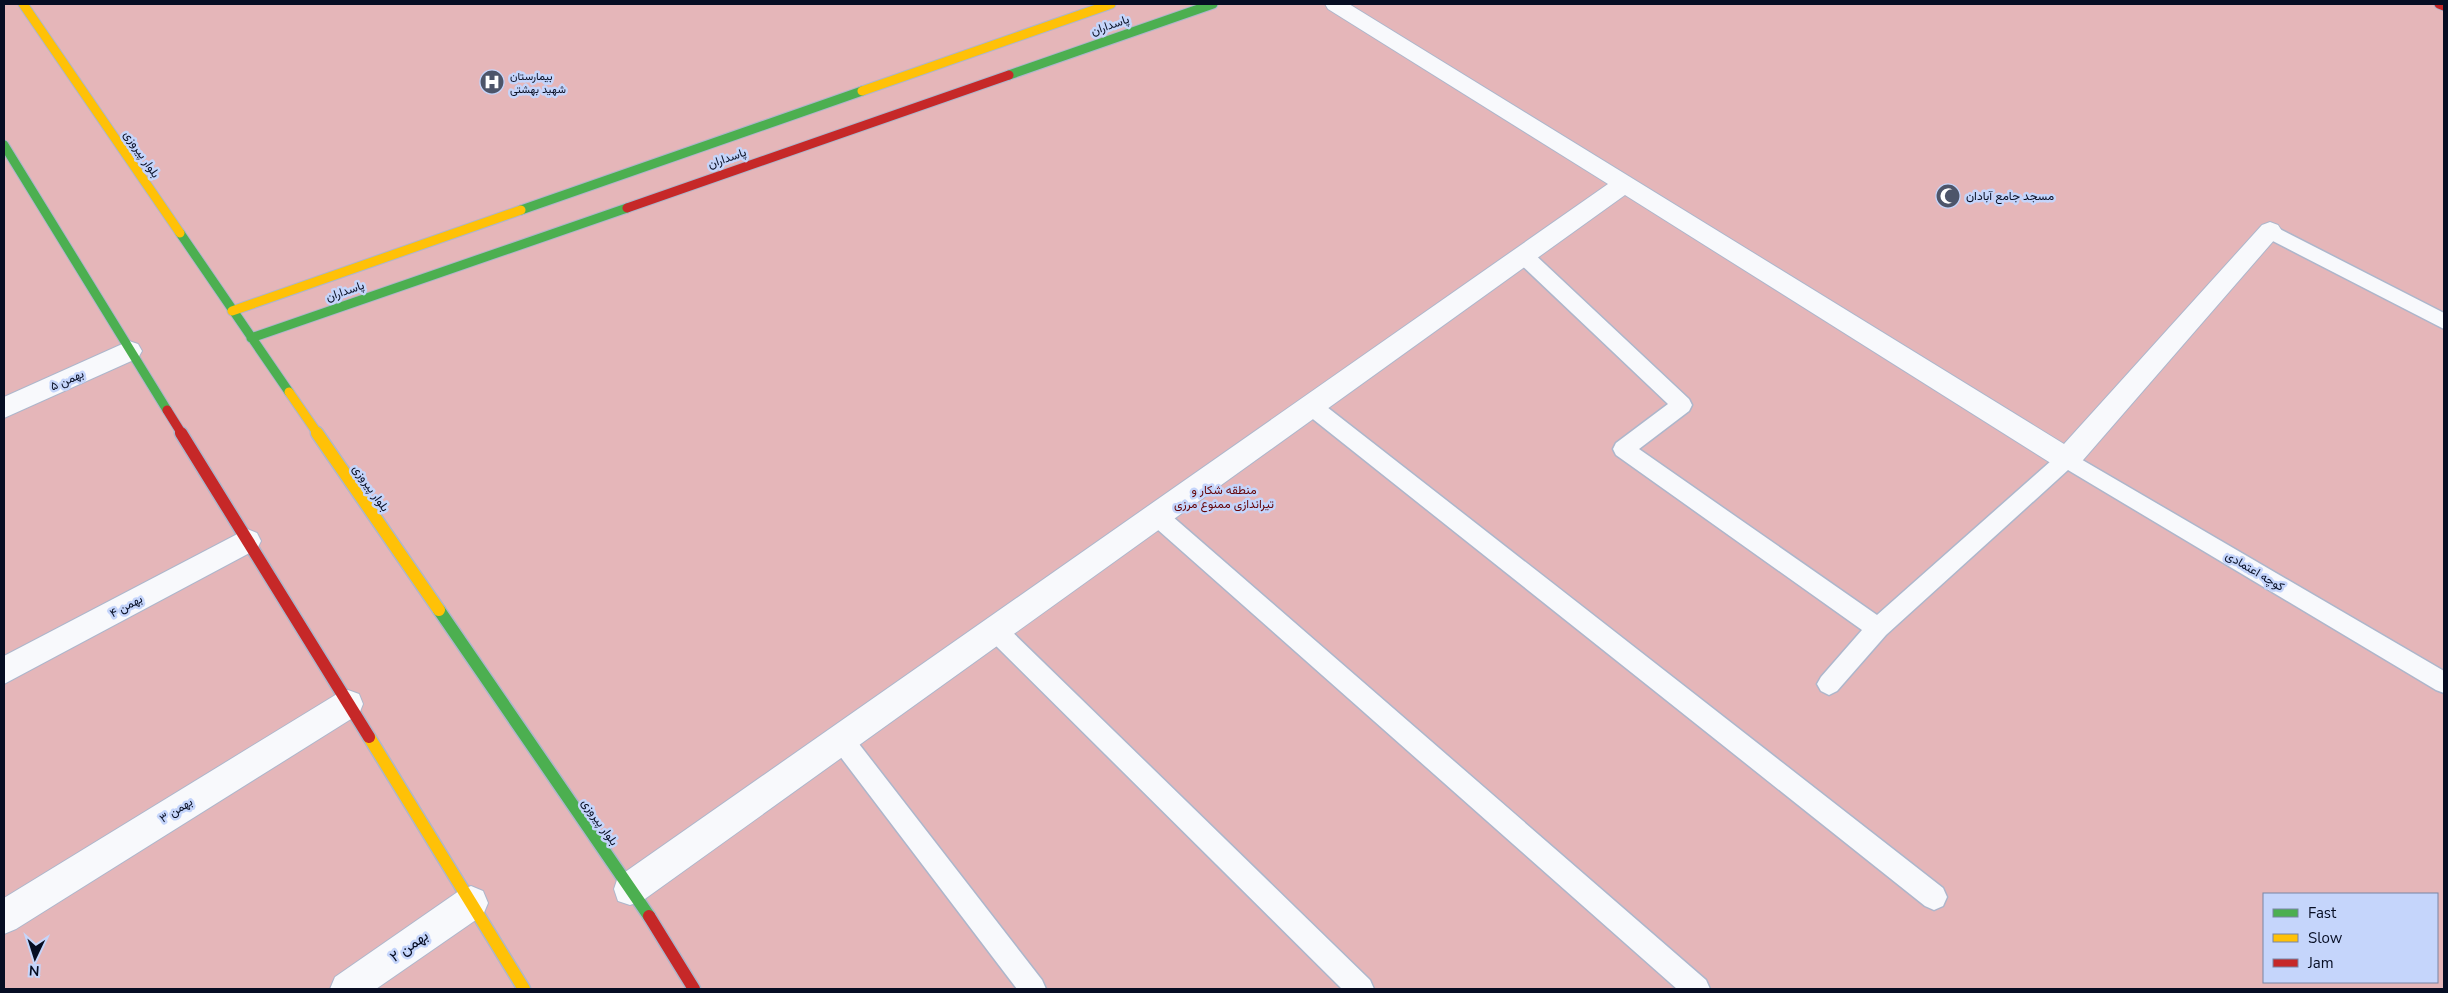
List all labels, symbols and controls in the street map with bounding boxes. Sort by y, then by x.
street label: پاسداران [1089,11,1132,39]
hospital icon: بیمارستان شهید بهشتی [479,69,505,95]
place label: بیمارستان شهید بهشتی [510,69,566,97]
street label: بلوار پیروزی [120,127,164,181]
street label: پاسداران [706,144,749,172]
mosque icon: مسجد جامع آبادان [1935,183,1961,209]
place label: مسجد جامع آبادان [1966,188,2054,205]
street label: پاسداران [324,277,367,305]
street label: بهمن ۵ [48,366,86,394]
street label: بلوار پیروزی [349,461,393,515]
park label: منطقه شکار و تیراندازی ممنوع مرزی [1174,482,1274,513]
street label: کوچه اعتمادی [2223,547,2287,595]
street label: بهمن ۴ [107,591,145,621]
street label: بهمن ۳ [156,794,196,826]
street label: بلوار پیروزی [578,795,622,849]
legend [2263,893,2438,983]
text: Fast [2308,903,2337,923]
street label: بهمن ۲ [386,925,432,967]
text: Slow [2308,928,2343,948]
north arrow [10,933,60,983]
text: Jam [2307,953,2334,973]
text: N [28,961,40,980]

